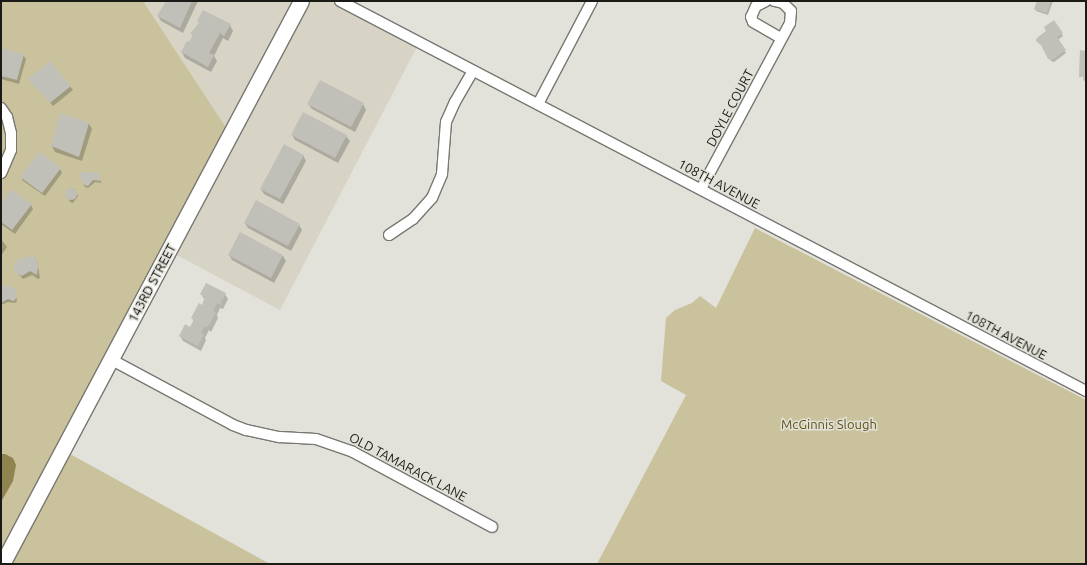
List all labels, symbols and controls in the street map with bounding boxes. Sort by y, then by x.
street label: DOYLE COURT [703,67,757,149]
street label: 108TH AVENUE [676,156,762,212]
street label: 143RD STREET [125,241,179,325]
street label: 108TH AVENUE [963,307,1049,363]
park label: McGinnis Slough [781,416,877,432]
street label: OLD TAMARACK LANE [346,429,470,505]

